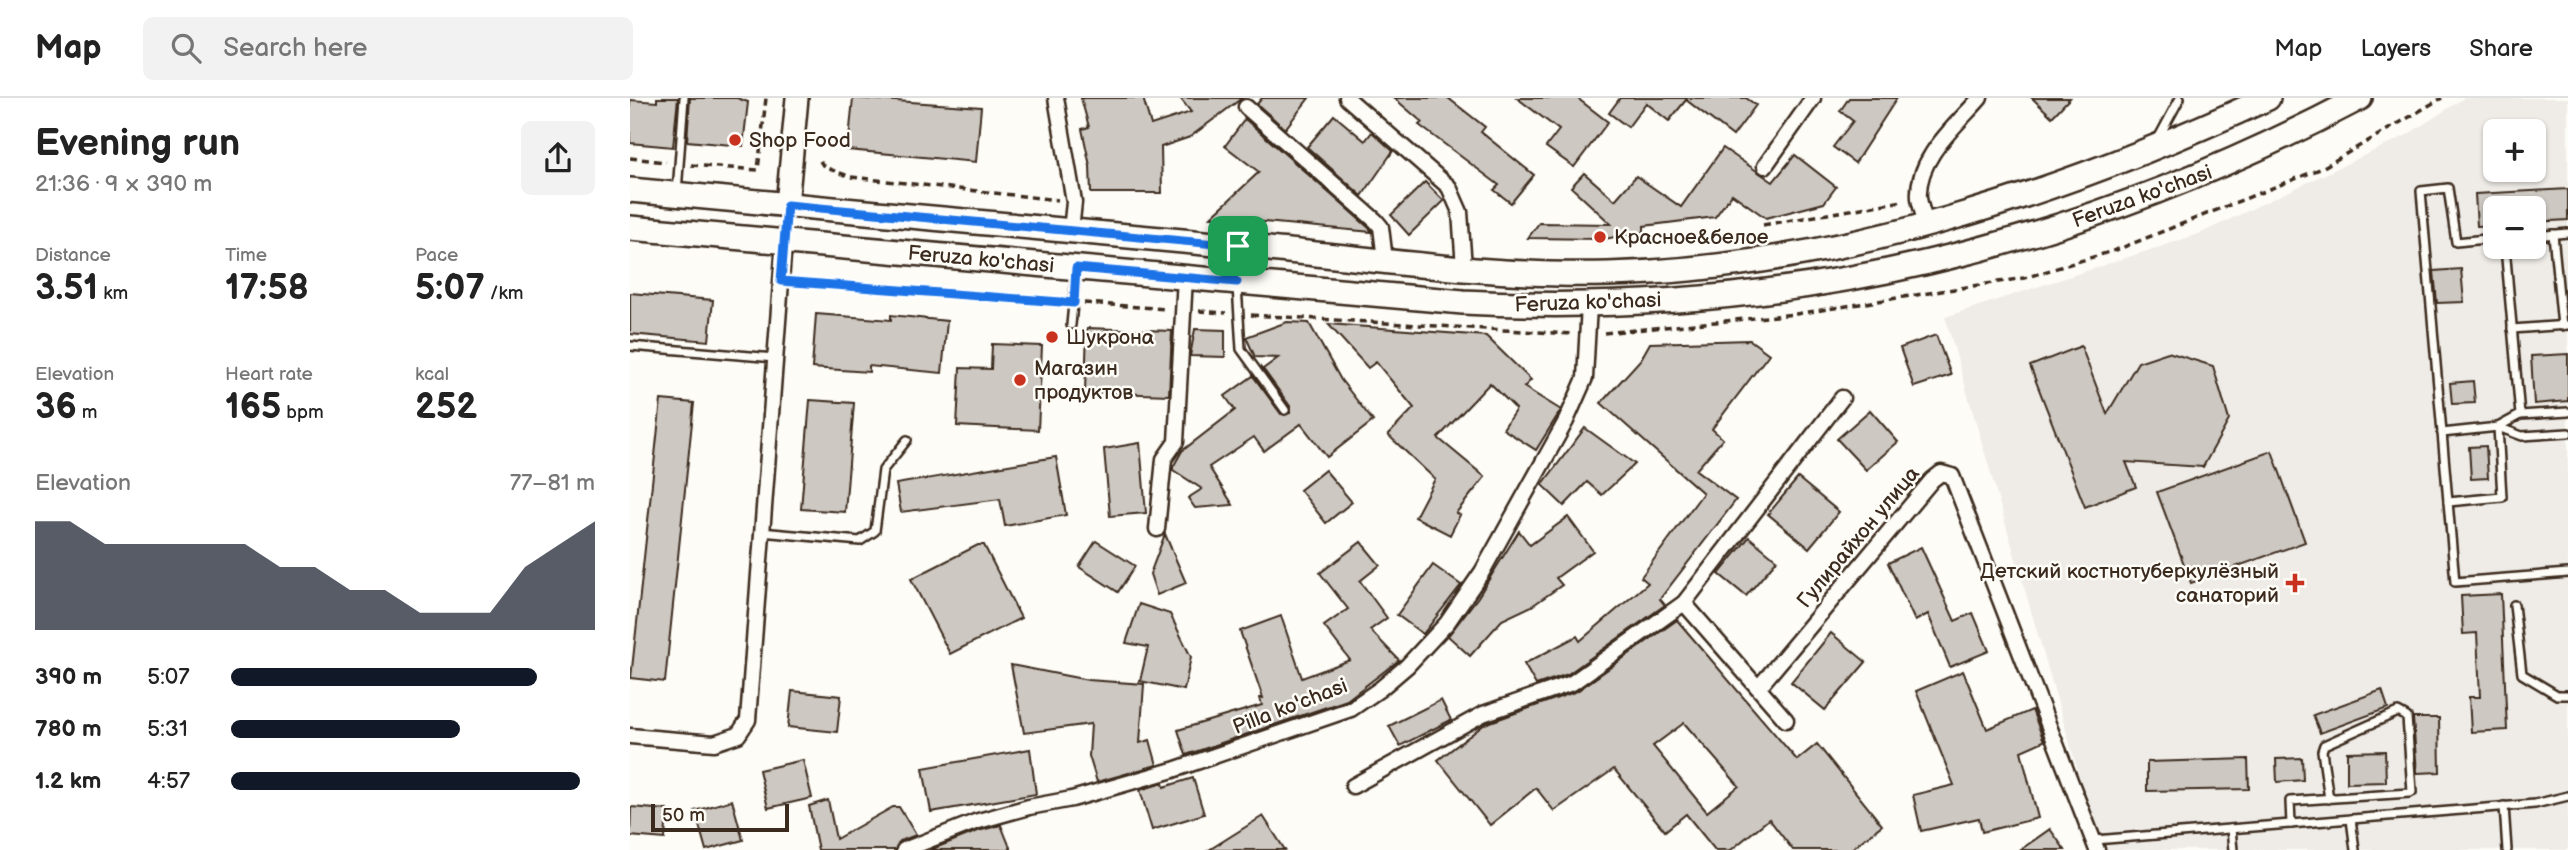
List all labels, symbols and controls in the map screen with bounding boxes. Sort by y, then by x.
search box [143,17,633,80]
text: Map [35,28,101,68]
icon: search [167,29,205,67]
text: Search here [223,33,367,64]
text: Map [2274,34,2322,63]
text: Layers [2360,34,2431,63]
text: Share [2469,34,2533,63]
map controls [2483,119,2546,259]
button: + [2483,119,2546,182]
text: Evening run [35,121,240,166]
button: share [521,121,595,195]
place label: Shop Food [749,128,851,153]
marker: Shop Food [727,132,743,148]
street label: Feruza ko'chasi [2069,160,2215,233]
text: 21:36 · 9 × 390 m [35,170,212,198]
button: − [2483,196,2546,259]
pin [1208,216,1268,276]
place label: Красное&белое [1614,225,1769,250]
icon: arrive [1219,227,1257,265]
marker: Красное&белое [1592,229,1608,245]
street label: Feruza ko'chasi [907,241,1055,278]
text: Distance [35,244,111,267]
text: Time [225,244,267,267]
text: Pace [415,244,458,267]
text: 3.51 [35,267,98,310]
text: 17:58 [225,267,309,310]
text: 5:07 [415,267,485,310]
text: km [98,282,128,305]
text: /km [485,282,523,305]
street label: Feruza ko'chasi [1514,287,1662,318]
place label: Шукрона [1066,325,1155,350]
marker: Шукрона [1044,329,1060,345]
place label: Магазин продуктов [1034,356,1133,405]
text: Elevation [35,363,114,386]
text: Heart rate [225,363,313,386]
text: kcal [415,363,449,386]
marker: Магазин продуктов [1012,372,1028,388]
text: 36 [35,386,77,429]
text: 165 [225,386,281,429]
text: 252 [415,386,477,429]
text: m [77,401,98,424]
text: bpm [281,401,324,424]
street label: Гулирайхон улица [1792,461,1925,613]
text: Elevation [35,469,131,497]
text: 77–81 m [510,469,595,497]
place label: Детский костнотуберкулёзный санаторий [1980,559,2279,608]
marker: Детский костнотуберкулёзный санаторий [2285,573,2305,593]
text: 390 m [35,663,102,691]
text: 5:07 [147,663,190,691]
street label: Pilla ko'chasi [1229,673,1351,740]
text: 780 m [35,715,102,743]
text: 5:31 [147,715,188,743]
text: 1.2 km [35,767,101,795]
text: 4:57 [147,767,190,795]
scale bar [651,801,789,833]
text: 50 m [662,804,705,827]

